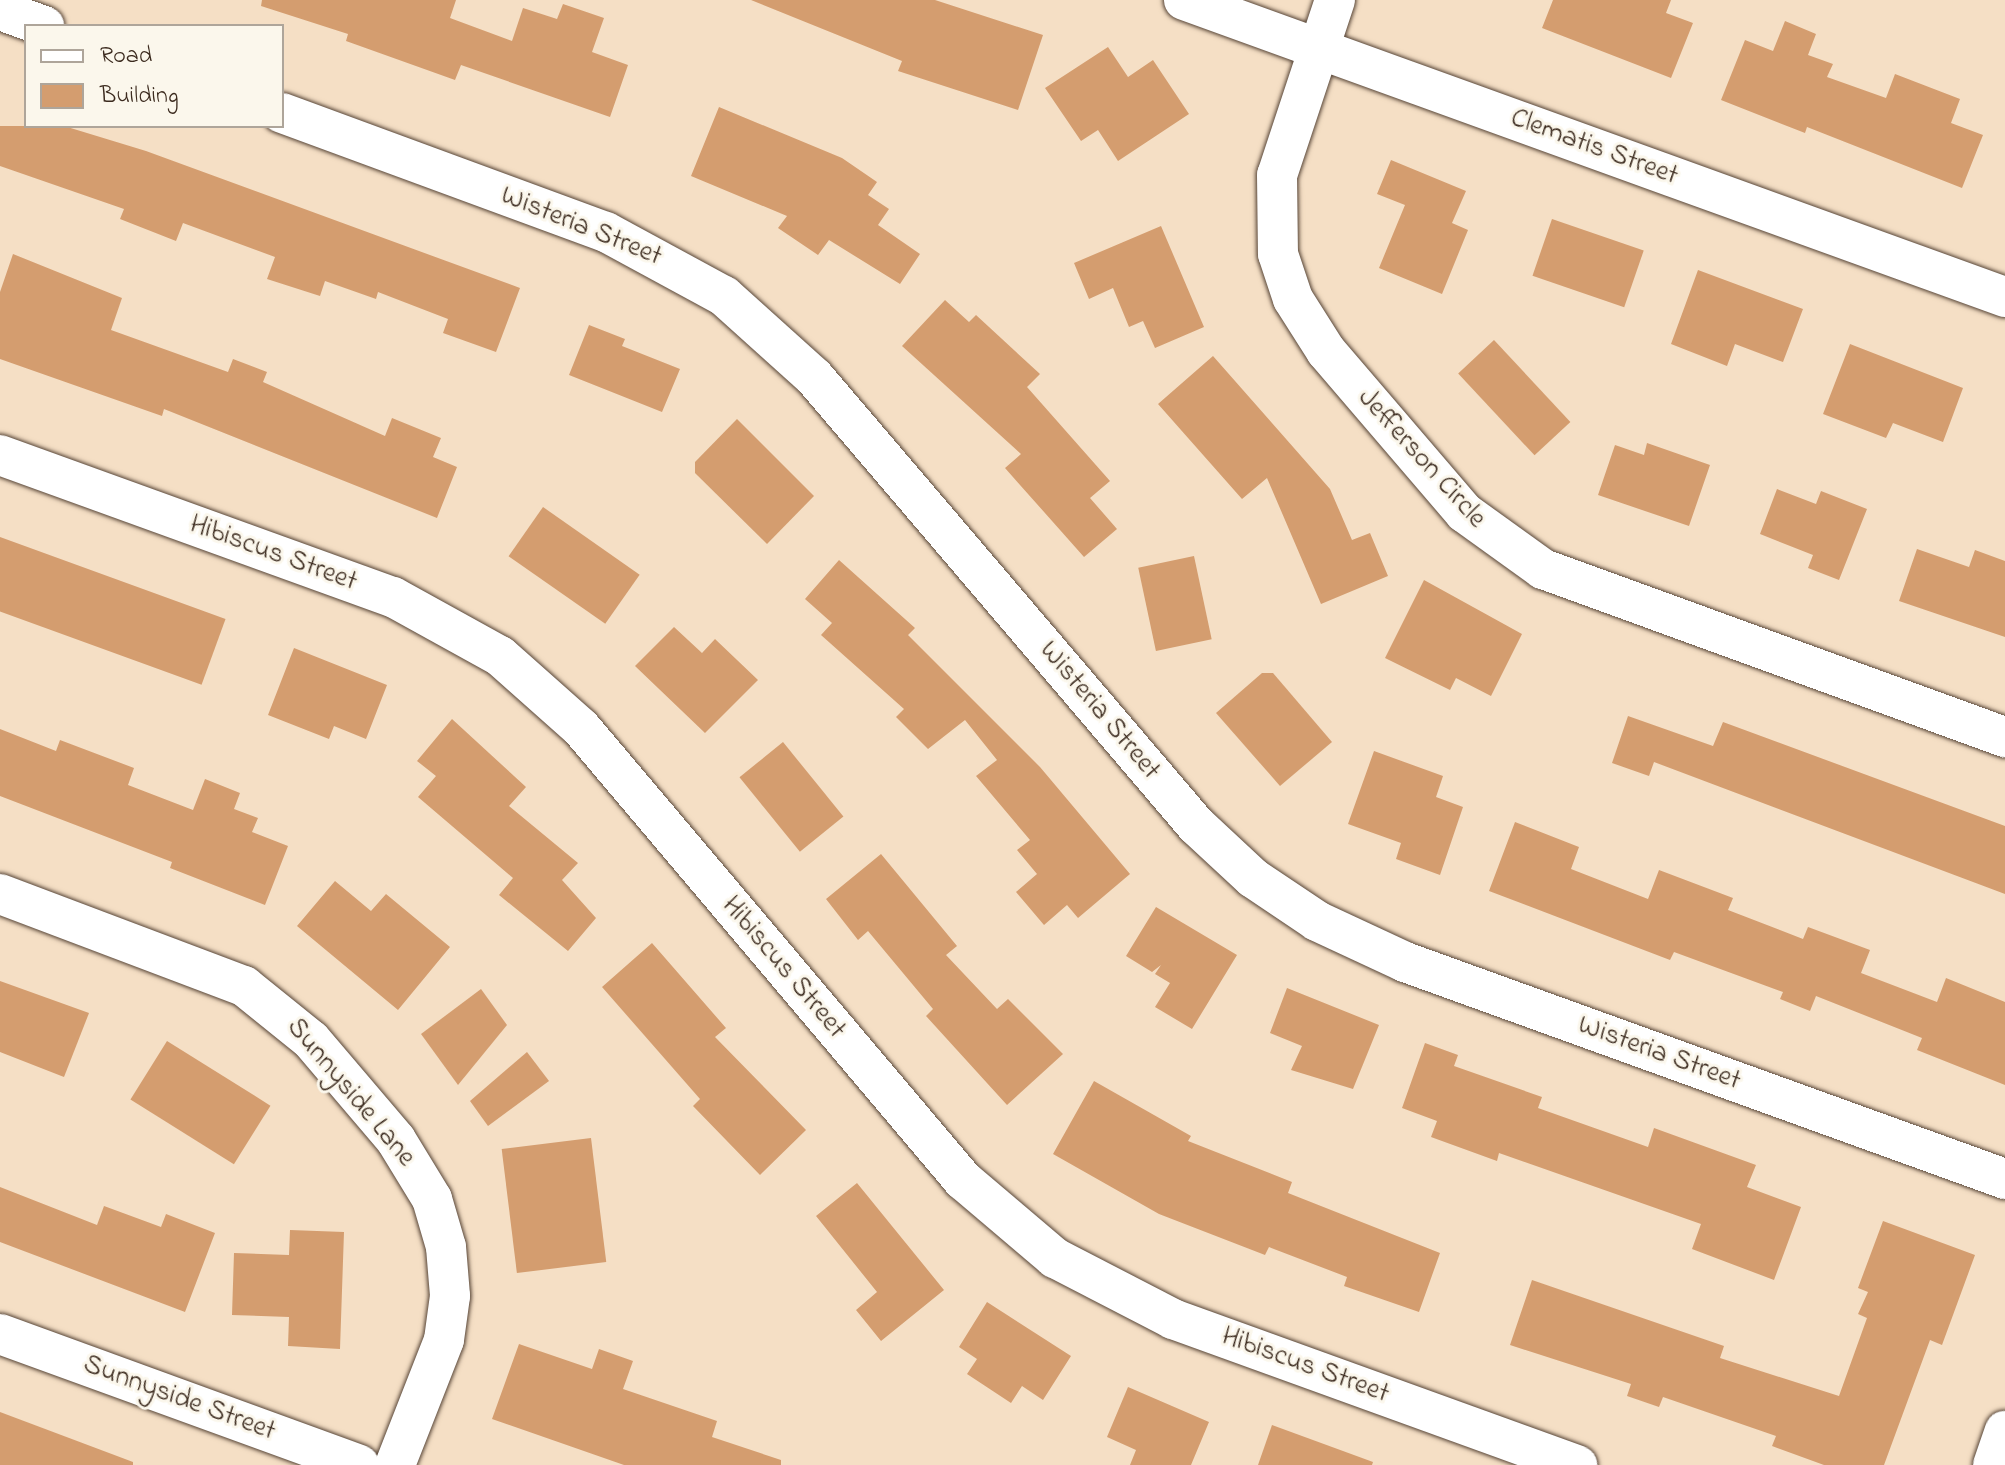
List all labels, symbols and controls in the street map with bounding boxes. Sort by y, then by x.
legend [24,24,284,128]
text: Road [100,39,152,74]
text: Building [100,79,179,114]
street label: Clematis Street [1506,102,1682,194]
street label: Wisteria Street [496,179,666,275]
street label: Jefferson Circle [1350,382,1492,536]
street label: Hibiscus Street [185,508,361,600]
street label: Wisteria Street [1031,635,1167,787]
street label: Hibiscus Street [714,890,852,1046]
street label: Wisteria Street [1573,1009,1745,1099]
street label: Sunnyside Lane [278,1012,422,1174]
street label: Hibiscus Street [1217,1320,1393,1412]
street label: Sunnyside Street [78,1349,280,1449]

